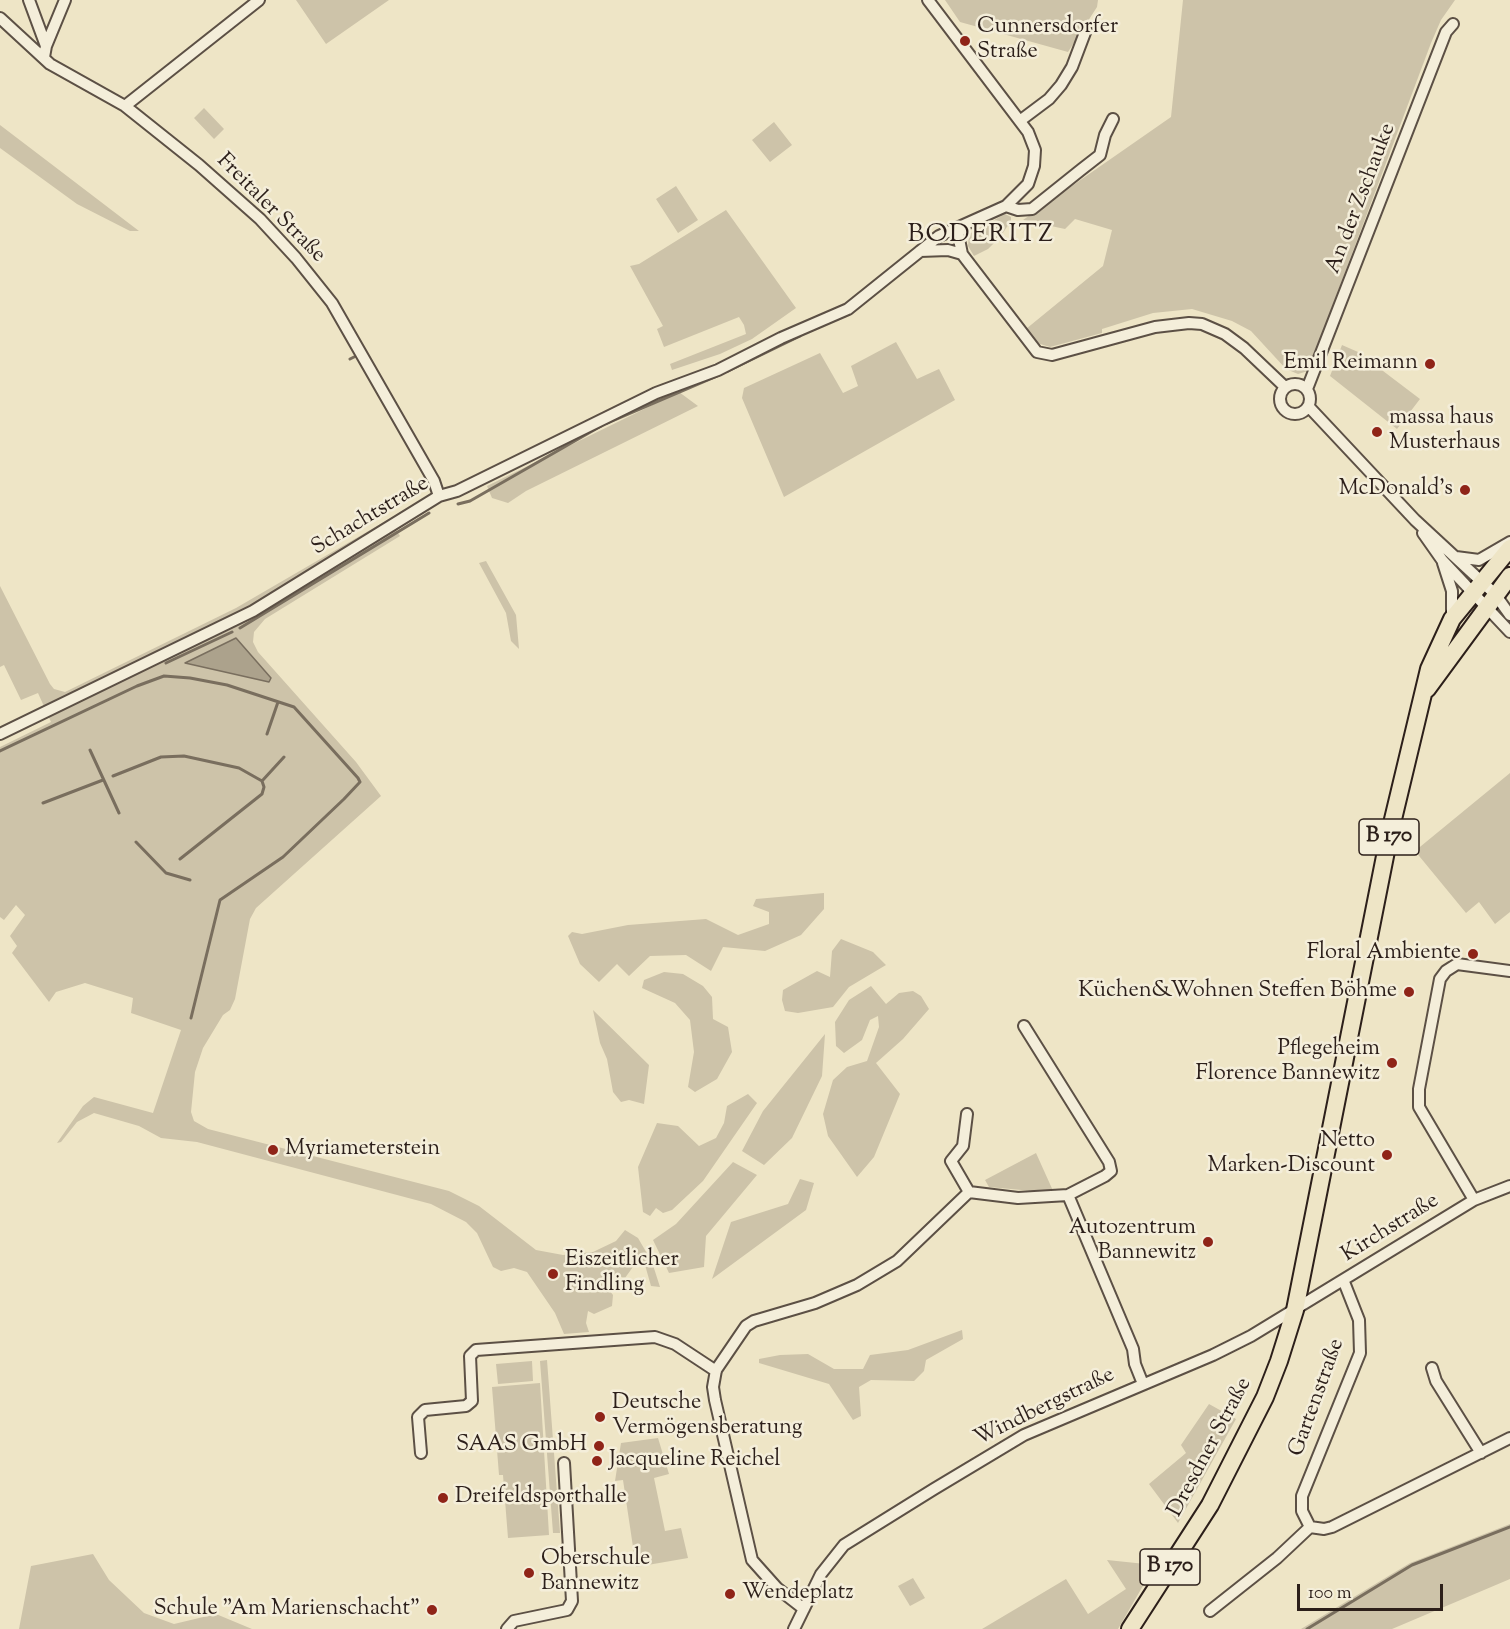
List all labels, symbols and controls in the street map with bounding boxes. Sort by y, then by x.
place label: Cunnersdorfer Straße [977,15,1118,66]
marker: Cunnersdorfer Straße [958,34,972,48]
street label: An der Zschauke [1321,120,1403,278]
street label: Freitaler Straße [210,149,330,269]
district label: BODERITZ [908,221,1054,253]
place label: Emil Reimann [1283,351,1418,377]
marker: Emil Reimann [1423,357,1437,371]
place label: massa haus Musterhaus [1389,406,1500,458]
marker: massa haus Musterhaus [1370,425,1384,439]
street label: Schachtstraße [308,472,434,562]
place label: McDonald's [1339,477,1453,503]
marker: McDonald's [1458,483,1472,497]
road number: B 170 [1359,819,1419,855]
place label: Floral Ambiente [1307,941,1461,967]
marker: Floral Ambiente [1466,947,1480,961]
place label: Küchen&Wohnen Steffen Böhme [1078,979,1397,1005]
marker: Küchen&Wohnen Steffen Böhme [1402,985,1416,999]
place label: Pflegeheim Florence Bannewitz [1196,1037,1380,1088]
marker: Pflegeheim Florence Bannewitz [1385,1056,1399,1070]
place label: Netto Marken-Discount [1207,1129,1375,1180]
place label: Myriameterstein [285,1137,440,1163]
marker: Myriameterstein [266,1143,280,1157]
marker: Netto Marken-Discount [1380,1148,1394,1162]
street label: Kirchstraße [1338,1189,1444,1269]
place label: Autozentrum Bannewitz [1069,1216,1196,1268]
marker: Autozentrum Bannewitz [1201,1235,1215,1249]
place label: Eiszeitlicher Findling [565,1248,679,1300]
marker: Eiszeitlicher Findling [546,1267,560,1281]
street label: Gartenstraße [1285,1336,1351,1460]
street label: Windbergstraße [971,1363,1119,1453]
street label: Dresdner Straße [1163,1374,1259,1522]
place label: Deutsche Vermögensberatung [612,1391,803,1442]
marker: Deutsche Vermögensberatung [593,1410,607,1424]
place label: SAAS GmbH [456,1433,587,1459]
marker: SAAS GmbH [592,1439,606,1453]
place label: Jacqueline Reichel [609,1448,781,1474]
marker: Jacqueline Reichel [590,1454,604,1468]
place label: Dreifeldsporthalle [455,1485,627,1511]
marker: Dreifeldsporthalle [436,1491,450,1505]
place label: Oberschule Bannewitz [541,1547,650,1598]
road number: B 170 [1140,1549,1200,1585]
marker: Oberschule Bannewitz [522,1566,536,1580]
scale bar [1300,1572,1446,1610]
place label: Wendeplatz [742,1581,854,1607]
text: 100 m [1308,1581,1352,1607]
marker: Wendeplatz [723,1587,737,1601]
place label: Schule "Am Marienschacht" [153,1597,420,1623]
marker: Schule "Am Marienschacht" [425,1603,439,1617]

